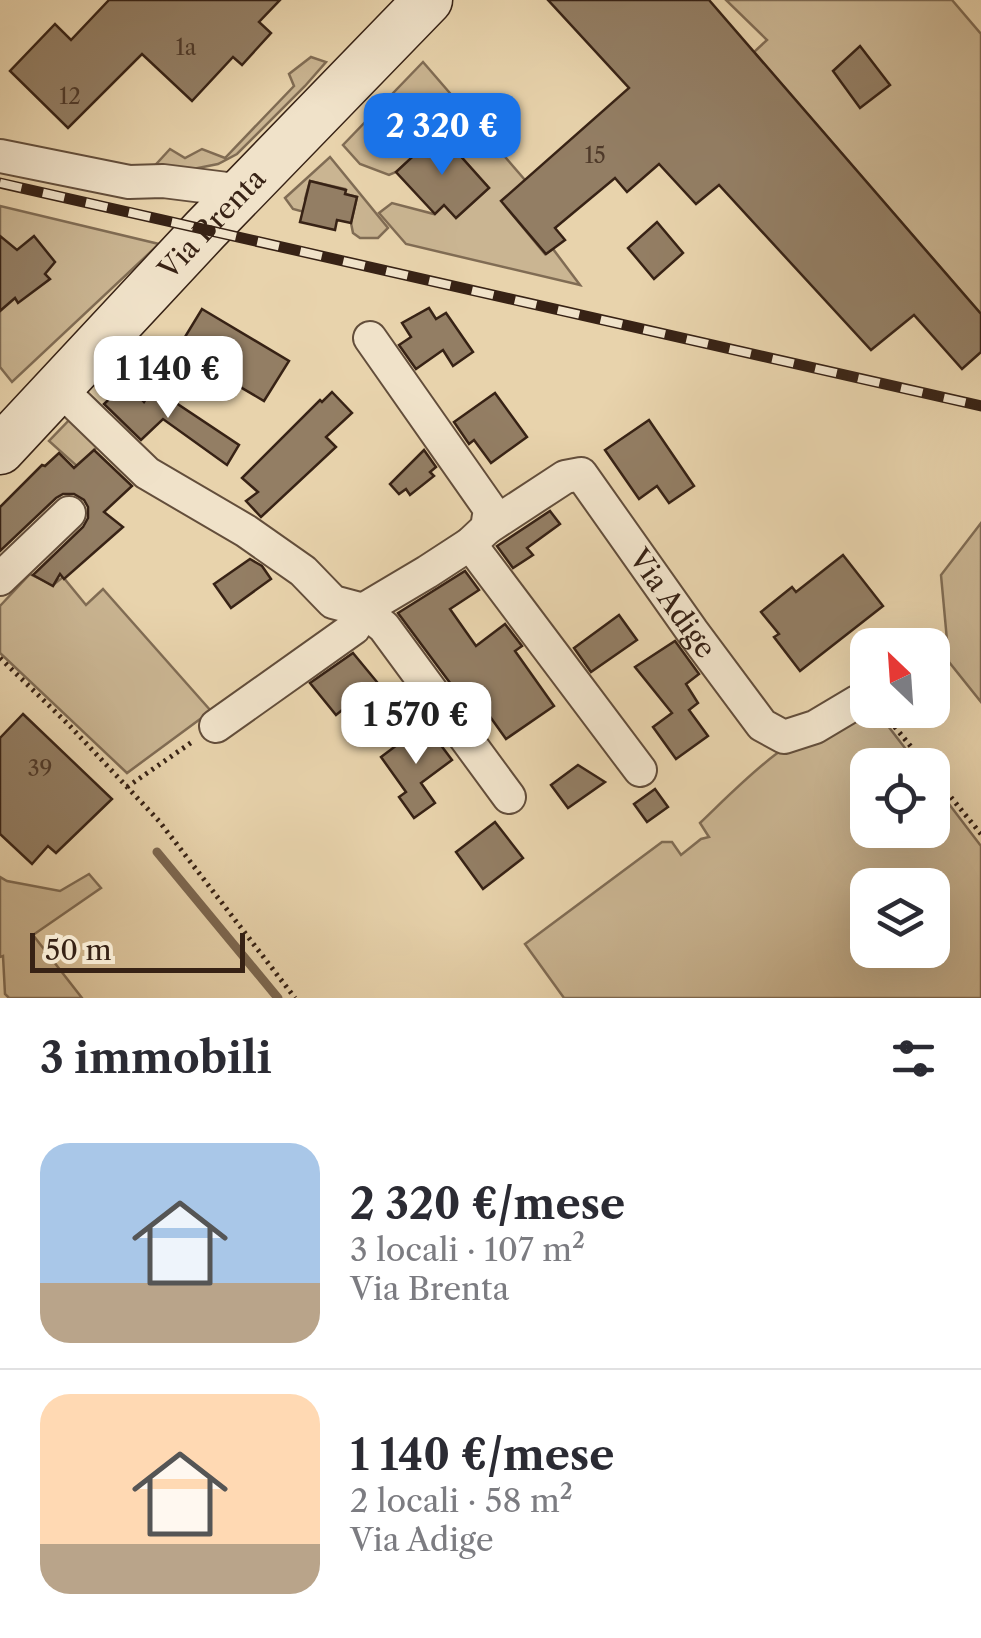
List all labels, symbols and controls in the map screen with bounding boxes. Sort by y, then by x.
house number: 1a [176,34,197,61]
house number: 12 [59,83,81,110]
pin: 2 320 € [350,93,534,178]
text: 2 320 € [386,106,498,145]
house number: 15 [584,142,606,169]
street label: Via Brenta [151,161,272,287]
pin: 1 140 € [76,336,260,421]
text: 1 140 € [116,349,220,388]
street label: Via Adige [622,541,723,665]
north arrow [850,628,950,728]
map controls [850,628,950,968]
pin: 1 570 € [324,682,508,767]
text: 1 570 € [363,695,469,734]
button: locate [850,748,950,848]
house number: 39 [27,755,53,782]
button: layers [850,868,950,968]
scale bar [30,928,245,973]
text: 50 m [45,933,112,967]
icon: filters [886,1031,941,1086]
text: 3 immobili [40,1032,272,1084]
text: 2 320 €/mese [350,1178,625,1230]
icon: home [120,1183,240,1303]
text: 3 locali · 107 m² [350,1230,585,1269]
text: Via Brenta [350,1269,509,1308]
text: 1 140 €/mese [350,1429,614,1481]
icon: home [120,1434,240,1554]
text: 2 locali · 58 m² [350,1481,573,1520]
text: Via Adige [350,1520,494,1559]

